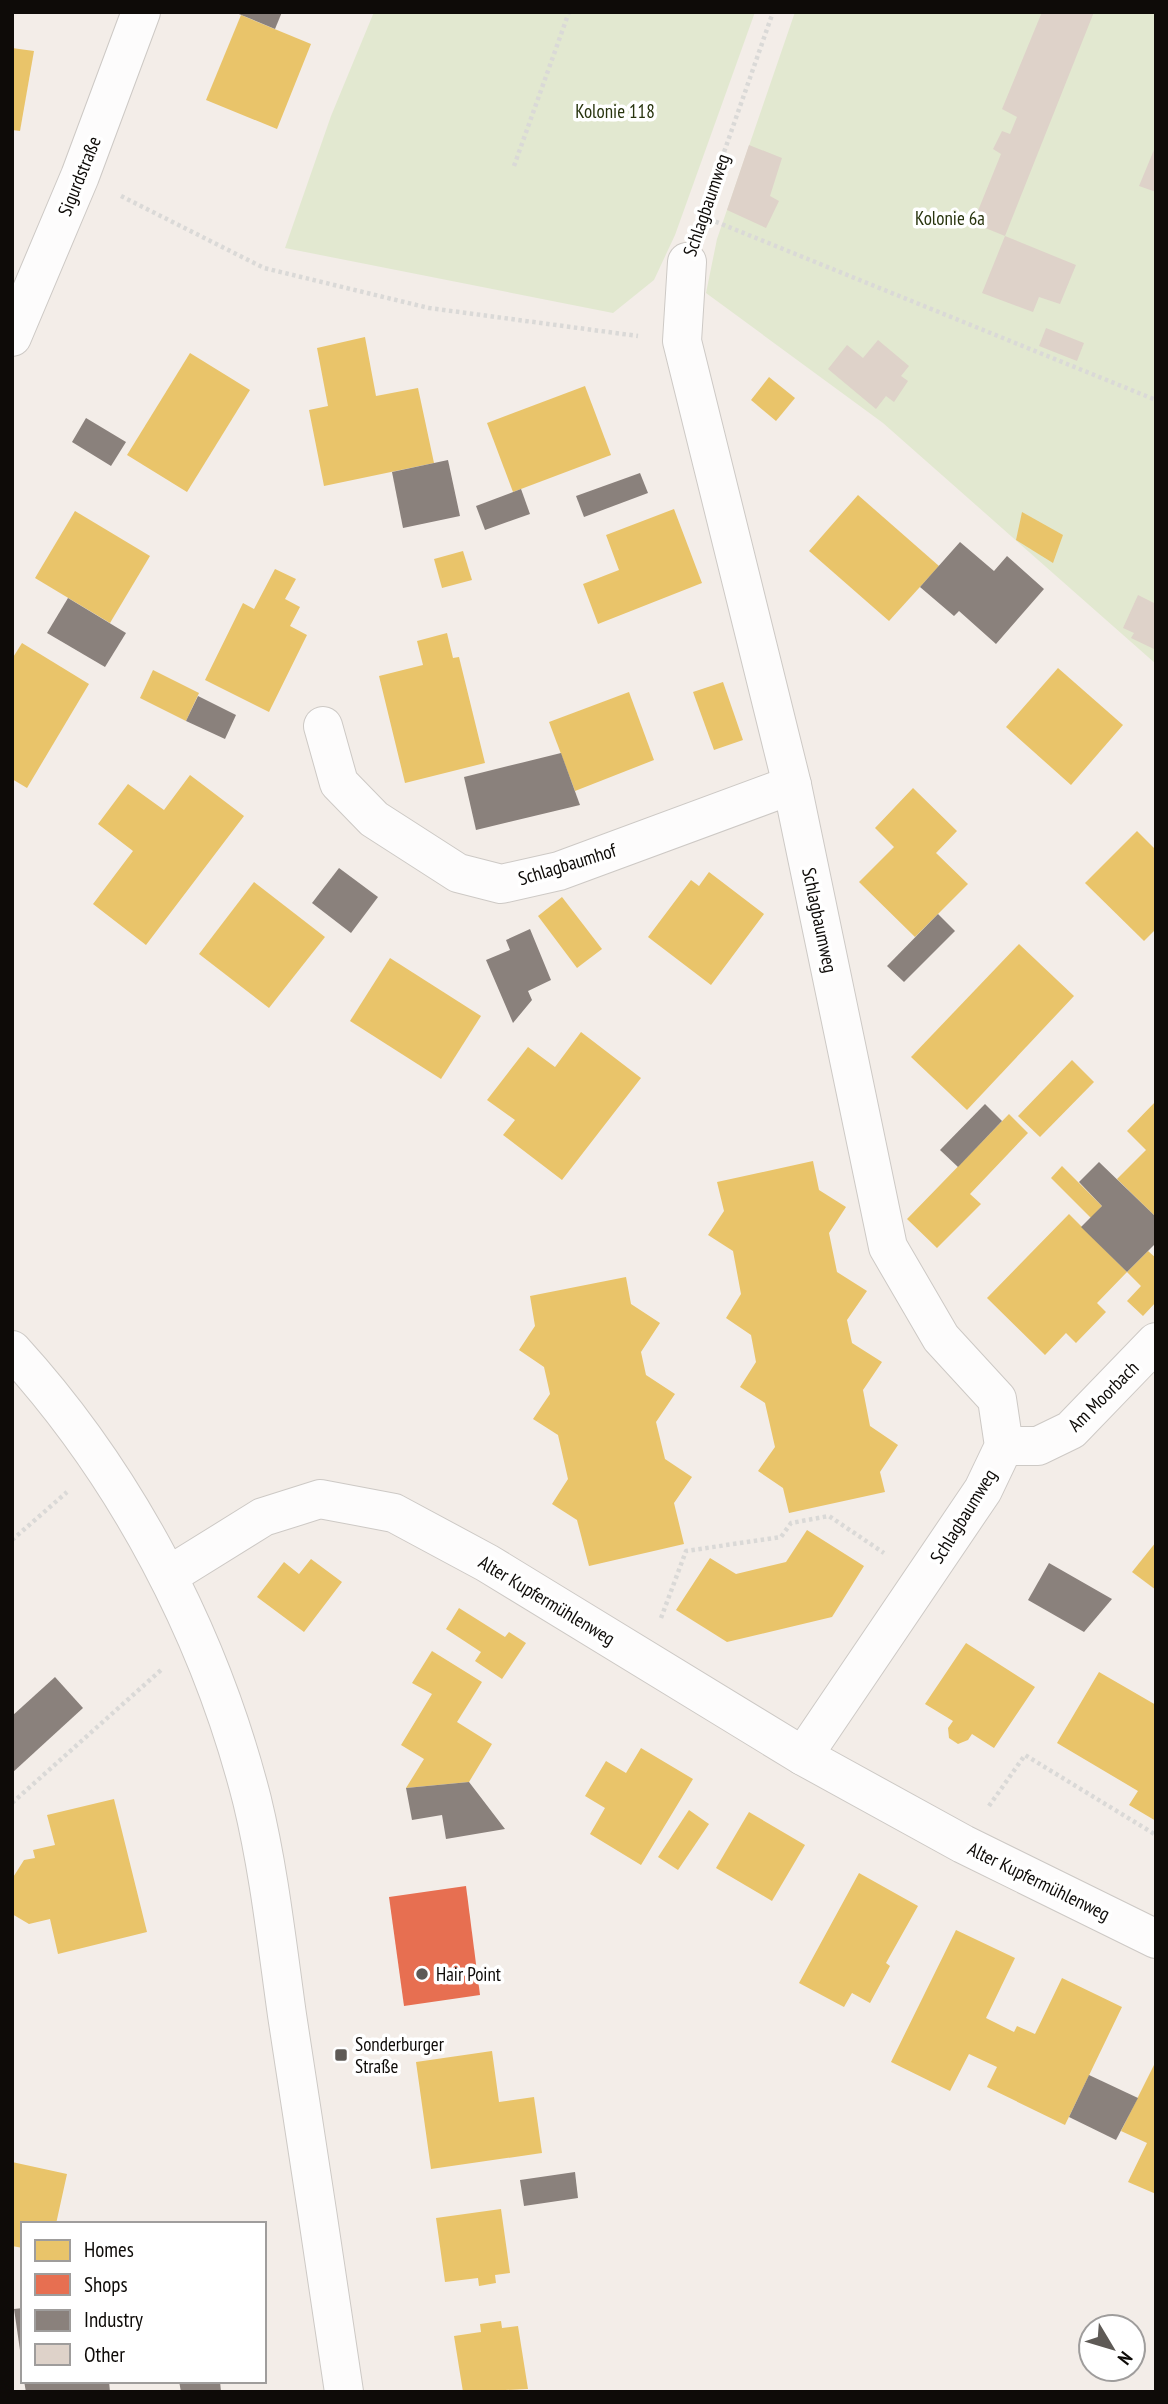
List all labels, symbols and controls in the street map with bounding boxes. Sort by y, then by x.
park label: Kolonie 118 [575,99,655,123]
street label: Sigurdstraße [52,133,106,219]
street label: Schlagbaumweg [677,151,735,259]
park label: Kolonie 6a [915,206,985,230]
street label: Schlagbaumhof [515,837,620,890]
street label: Schlagbaumweg [797,865,843,975]
street label: Am Moorbach [1063,1356,1143,1436]
street label: Schlagbaumweg [924,1464,1002,1568]
street label: Alter Kupfermühlenweg [474,1550,620,1650]
street label: Alter Kupfermühlenweg [964,1836,1114,1926]
place label: Hair Point [436,1962,502,1986]
marker: Hair Point [414,1966,430,1982]
place label: Sonderburger Straße [355,2032,445,2078]
marker: Sonderburger Straße [333,2047,349,2063]
legend [21,2222,266,2383]
text: Homes [84,2236,134,2263]
text: Shops [84,2271,128,2298]
text: Industry [84,2306,143,2333]
north arrow [1077,2313,1147,2383]
text: Other [84,2341,125,2368]
text: N [1113,2347,1138,2370]

